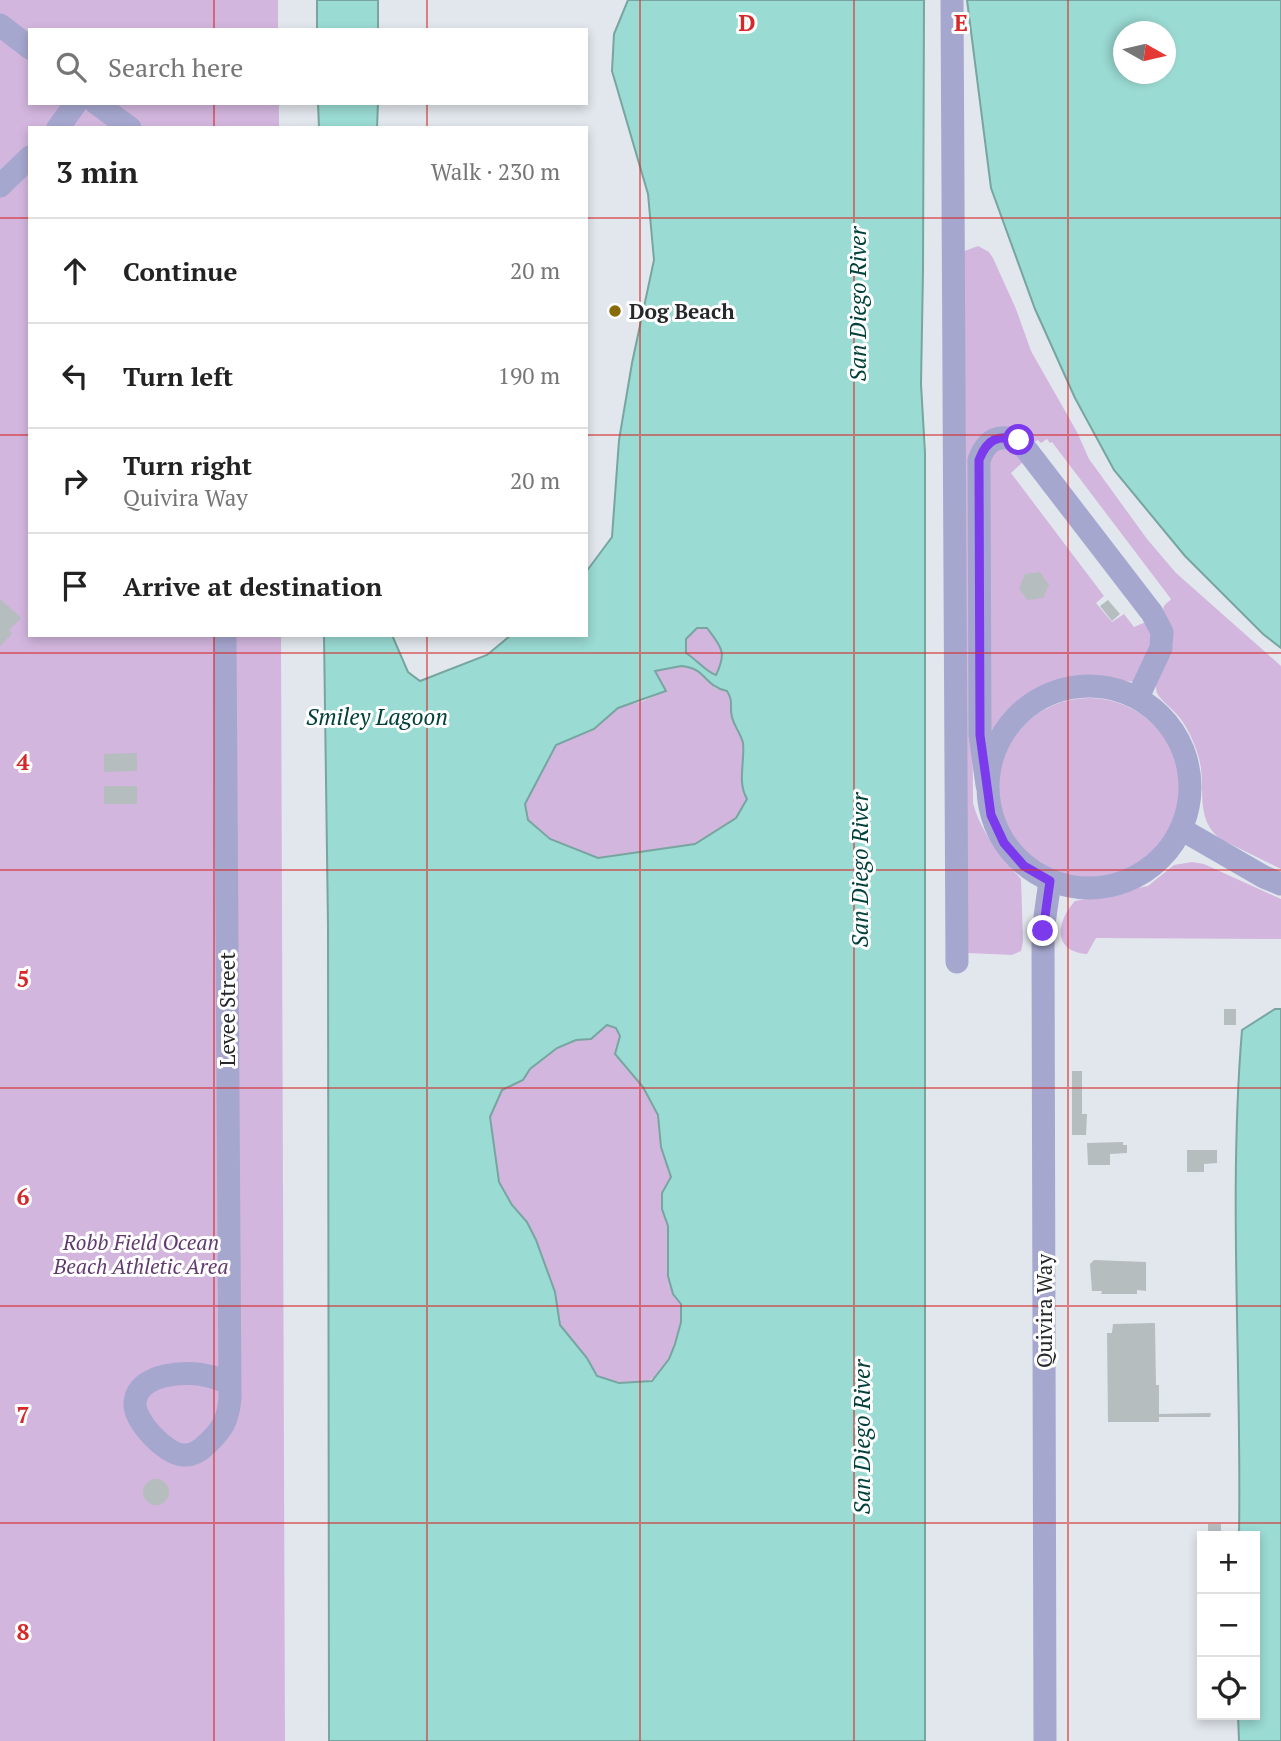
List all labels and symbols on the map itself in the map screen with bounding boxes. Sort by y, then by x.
text: D [739,7,756,38]
text: E [954,7,968,38]
north arrow [1113,21,1176,84]
water label: San Diego River [842,225,873,381]
place label: Dog Beach [629,297,735,325]
marker: Dog Beach [607,303,623,319]
route start [1003,424,1034,455]
water label: Smiley Lagoon [306,701,448,732]
text: 4 [17,746,30,777]
water label: San Diego River [844,791,875,947]
route end [1027,915,1058,946]
street label: Levee Street [213,952,241,1066]
text: 5 [17,963,30,994]
text: 6 [17,1181,30,1212]
park label: Robb Field Ocean Beach Athletic Area [53,1228,228,1280]
street label: Quivira Way [1030,1254,1058,1368]
water label: San Diego River [846,1358,877,1514]
text: 7 [17,1399,30,1430]
text: 8 [17,1616,30,1647]

